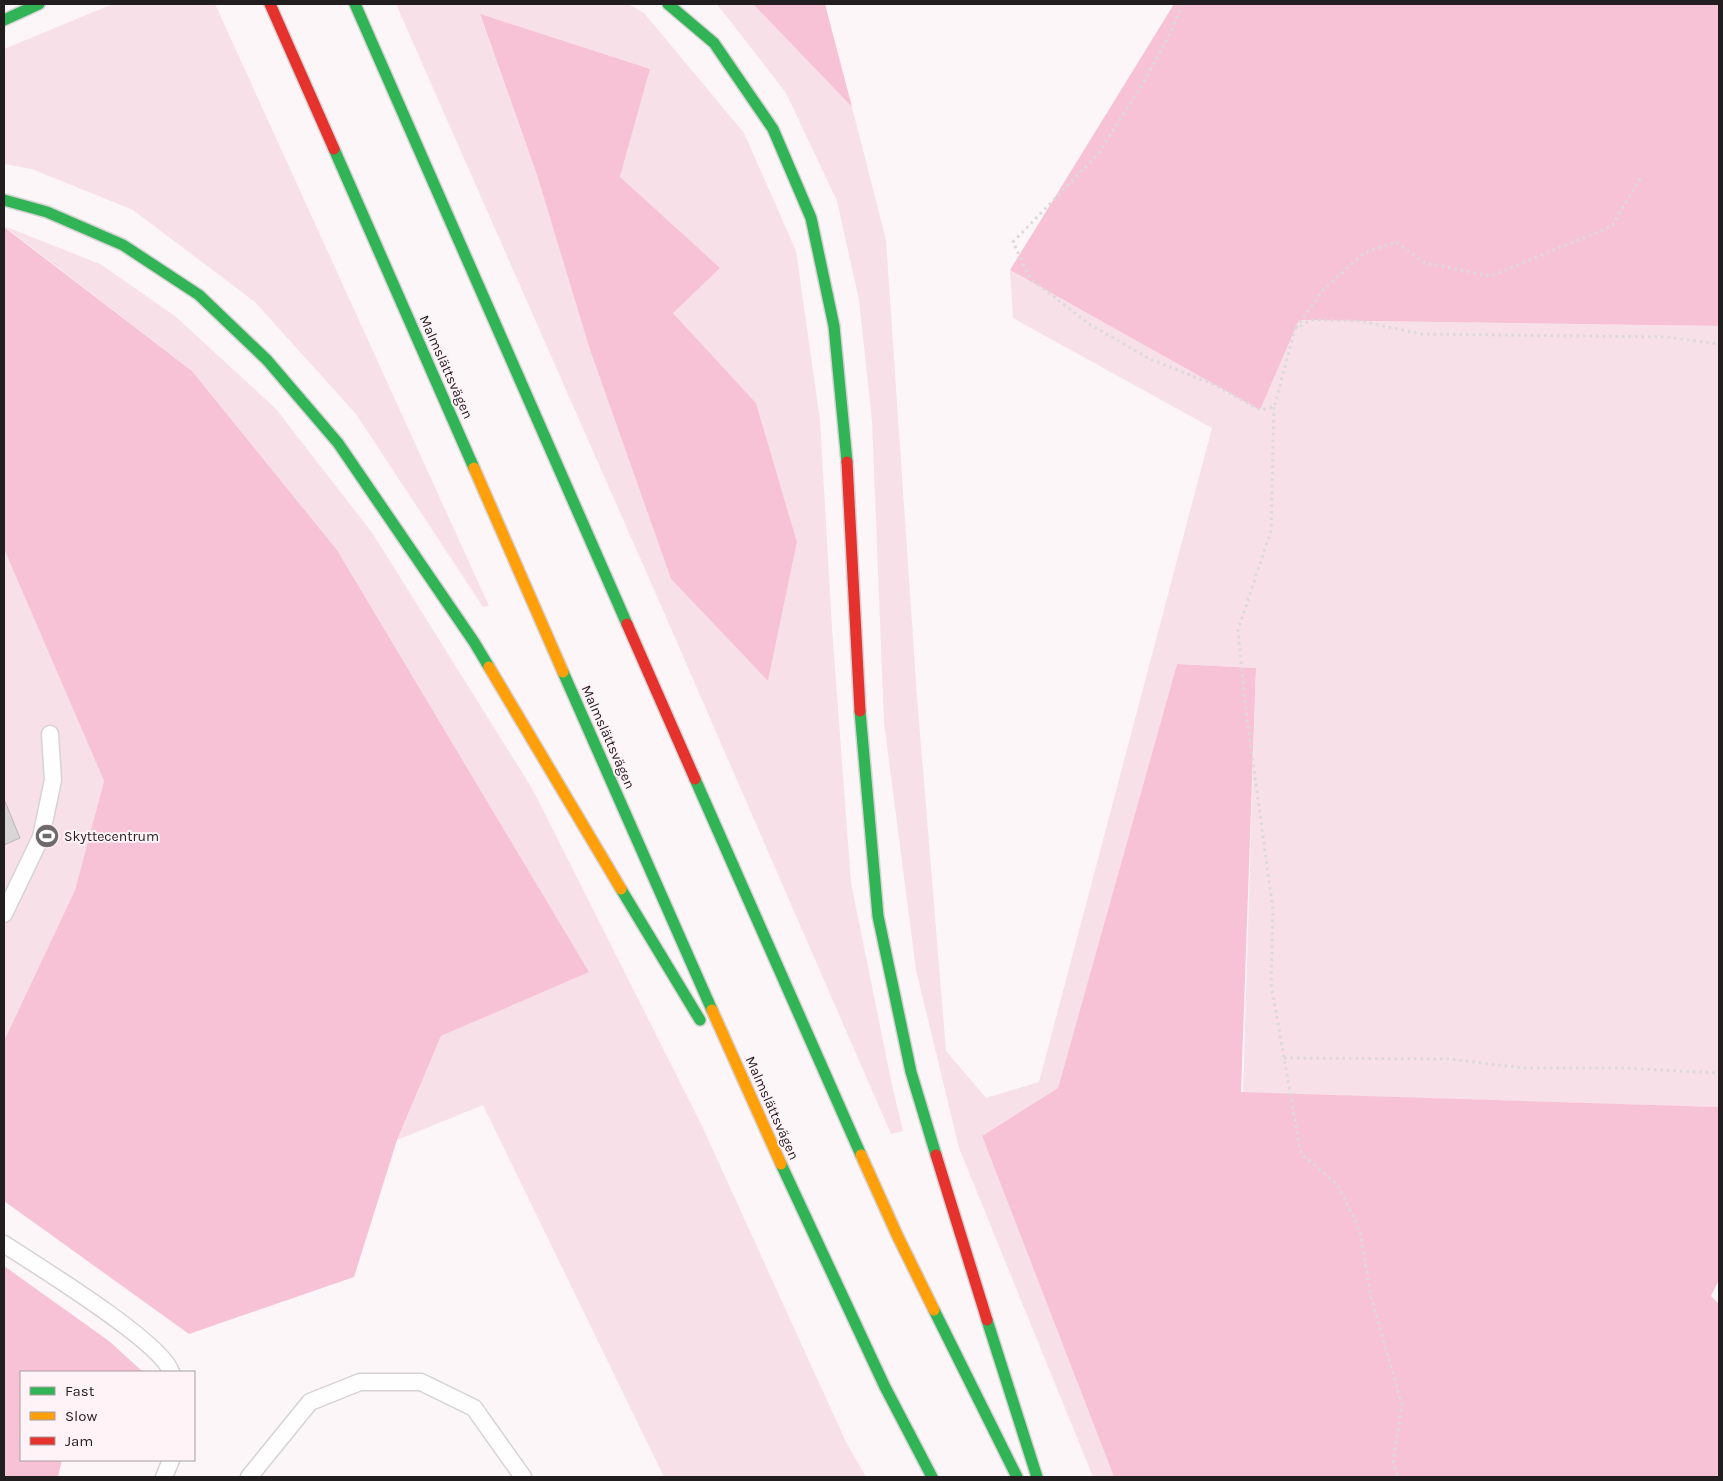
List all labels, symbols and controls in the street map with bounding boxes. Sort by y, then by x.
street label: Malmslättsvägen [416,313,476,421]
street label: Malmslättsvägen [578,683,638,791]
sports icon: Skyttecentrum [34,823,60,849]
place label: Skyttecentrum [64,828,159,845]
street label: Malmslättsvägen [742,1054,802,1162]
legend [20,1371,195,1461]
text: Fast [65,1382,95,1400]
text: Slow [65,1407,97,1425]
text: Jam [65,1432,93,1450]

